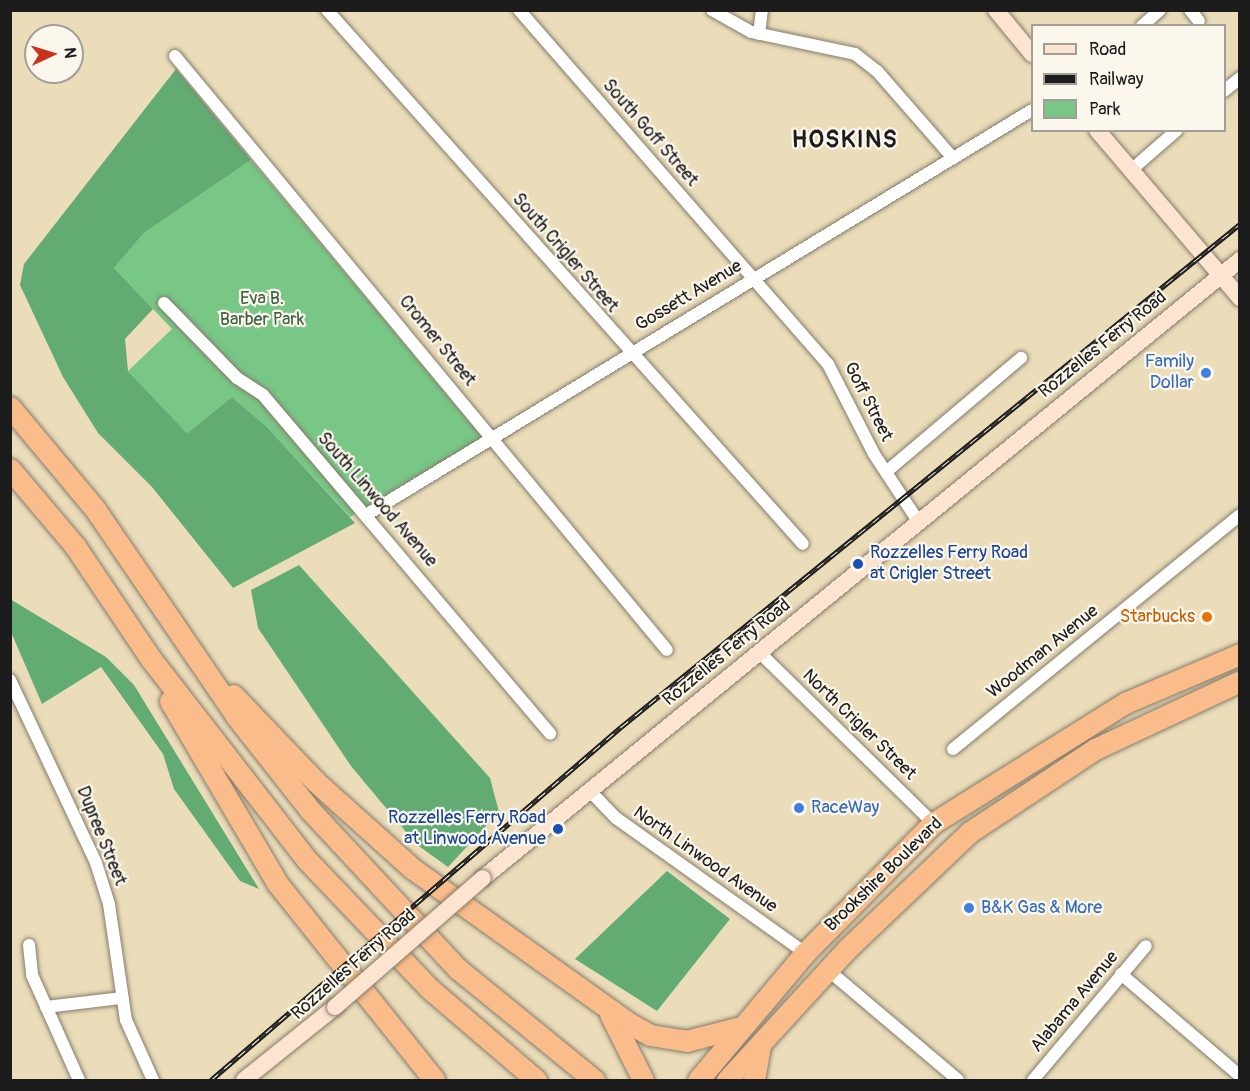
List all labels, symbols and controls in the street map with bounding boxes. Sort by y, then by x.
north arrow [24,24,84,84]
legend [1031,24,1226,132]
text: Road [1089,38,1126,61]
text: N [60,47,80,59]
text: Railway [1089,68,1144,91]
street label: South Goff Street [598,75,702,191]
text: Park [1089,98,1121,121]
district label: HOSKINS [792,126,898,154]
street label: South Crigler Street [507,189,623,317]
street label: Gossett Avenue [632,256,746,336]
street label: Rozzelles Ferry Road [1035,287,1171,403]
park label: Eva B. Barber Park [220,289,304,332]
street label: Cromer Street [394,291,480,391]
place label: Family Dollar [1145,352,1194,394]
street label: Goff Street [839,359,897,445]
marker: Family Dollar [1199,366,1213,380]
street label: South Linwood Avenue [313,428,441,572]
place label: Rozzelles Ferry Road at Crigler Street [870,543,1028,586]
marker: Rozzelles Ferry Road at Crigler Street [851,557,865,571]
street label: Rozzelles Ferry Road [659,595,795,711]
street label: Woodman Avenue [983,601,1103,703]
place label: Starbucks [1120,606,1195,628]
marker: Starbucks [1200,610,1214,624]
street label: North Crigler Street [798,665,920,785]
street label: Dupree Street [71,783,131,889]
place label: RaceWay [811,797,879,819]
marker: RaceWay [792,801,806,815]
street label: North Linwood Avenue [629,802,781,918]
place label: Rozzelles Ferry Road at Linwood Avenue [388,808,546,850]
street label: Brookshire Boulevard [821,813,947,937]
marker: Rozzelles Ferry Road at Linwood Avenue [551,822,565,836]
place label: B&K Gas & More [981,897,1102,919]
marker: B&K Gas & More [962,901,976,915]
street label: Rozzelles Ferry Road [287,905,421,1025]
street label: Alabama Avenue [1027,947,1123,1057]

